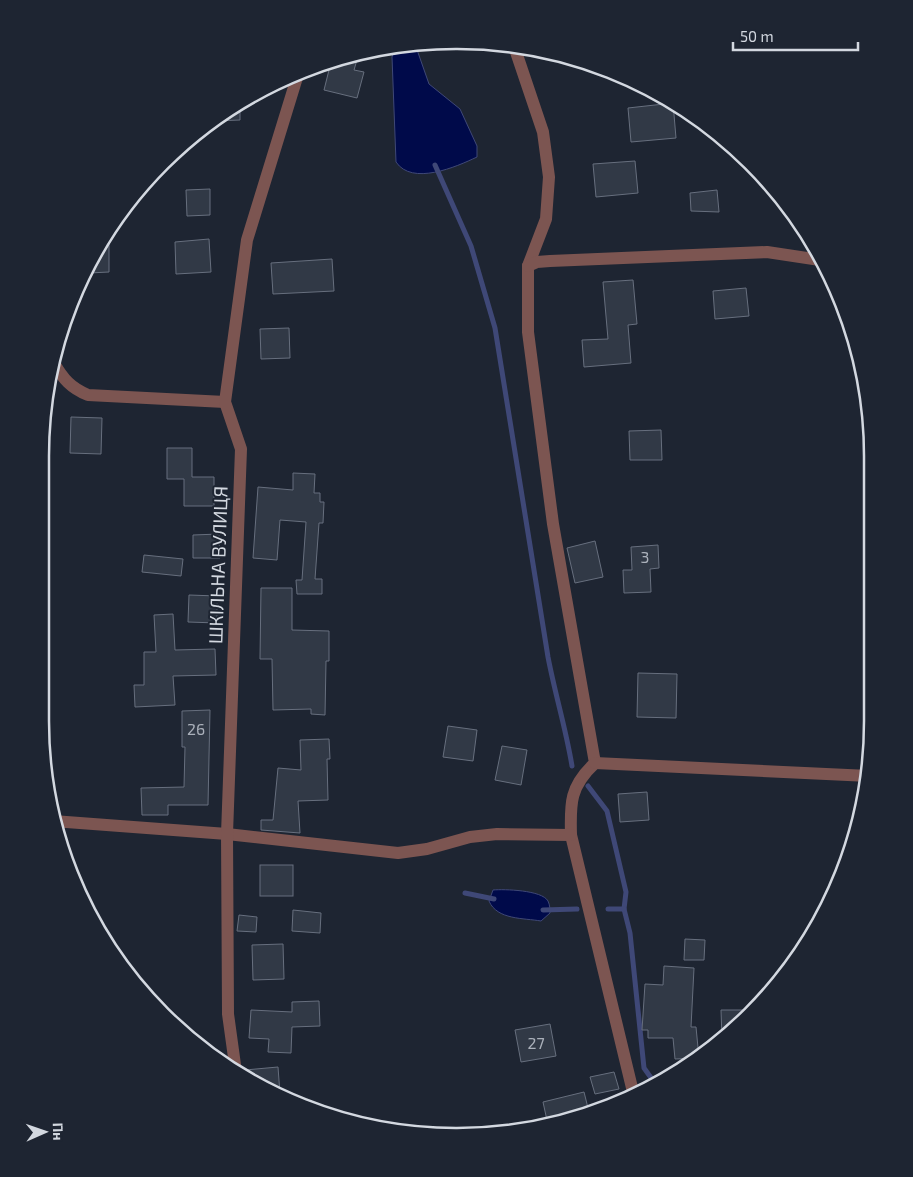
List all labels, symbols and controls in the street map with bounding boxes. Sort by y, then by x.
scale bar [733,20,858,52]
text: 50 m [740,27,774,45]
street label: ШКІЛЬНА ВУЛИЦЯ [203,485,232,645]
house number: 3 [641,547,649,566]
house number: 26 [187,719,205,738]
house number: 27 [527,1033,545,1052]
north arrow [20,1107,70,1157]
text: Пн [50,1122,67,1141]

